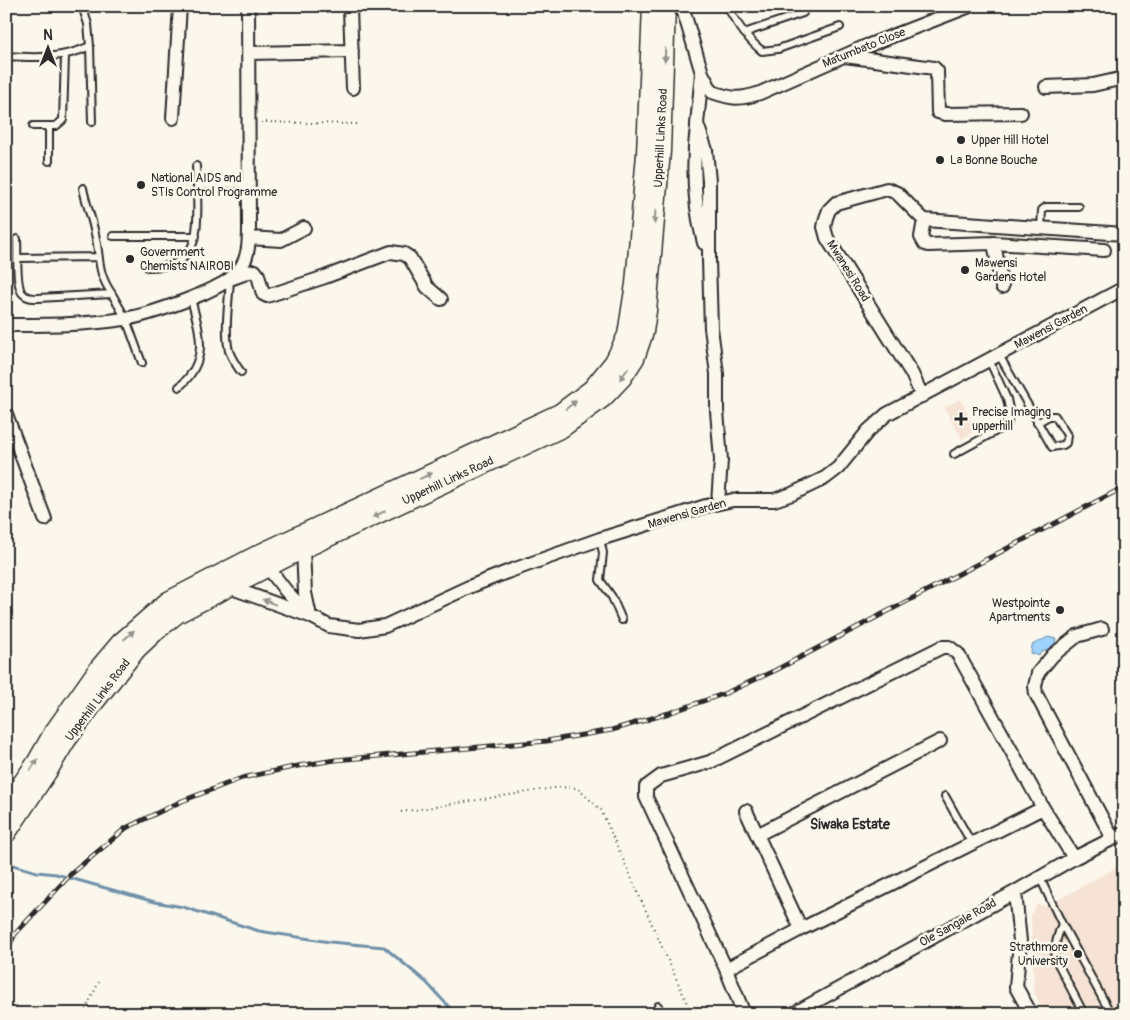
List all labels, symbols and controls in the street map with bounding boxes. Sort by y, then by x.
north arrow [22,22,72,72]
street label: Matumbato Close [820,25,908,71]
text: N [43,27,53,44]
one-way arrow [661,47,669,63]
street label: Upperhill Links Road [651,88,671,188]
place label: Upper Hill Hotel [971,133,1049,148]
marker: Upper Hill Hotel [955,134,967,146]
place label: La Bonne Bouche [950,153,1037,168]
marker: La Bonne Bouche [934,154,946,166]
place label: National AIDS and STIs Control Programme [151,171,277,200]
marker: National AIDS and STIs Control Programme [135,179,147,191]
one-way arrow [651,209,659,225]
street label: Mwanesi Road [823,238,873,305]
place label: Government Chemists NAIROBI [140,245,234,274]
marker: Government Chemists NAIROBI [124,253,136,265]
place label: Mawensi Gardens Hotel [975,256,1047,285]
marker: Mawensi Gardens Hotel [959,264,971,276]
street label: Mawensi Garden [1012,301,1090,353]
one-way arrow [619,367,629,381]
one-way arrow [564,399,577,410]
place label: Precise Imaging upperhill [972,405,1051,434]
marker: Precise Imaging upperhill [954,412,968,426]
street label: Upperhill Links Road [400,453,496,509]
one-way arrow [419,472,433,480]
street label: Mawensi Garden [646,496,728,532]
one-way arrow [372,510,386,518]
place label: Westpointe Apartments [989,596,1051,625]
one-way arrow [261,598,276,606]
marker: Westpointe Apartments [1054,604,1066,616]
one-way arrow [123,629,136,640]
street label: Upperhill Links Road [62,656,134,744]
one-way arrow [29,759,38,772]
district label: Siwaka Estate [810,816,891,833]
street label: Ole Sangale Road [917,896,999,950]
place label: Strathmore University [1009,940,1068,969]
marker: Strathmore University [1072,948,1084,960]

